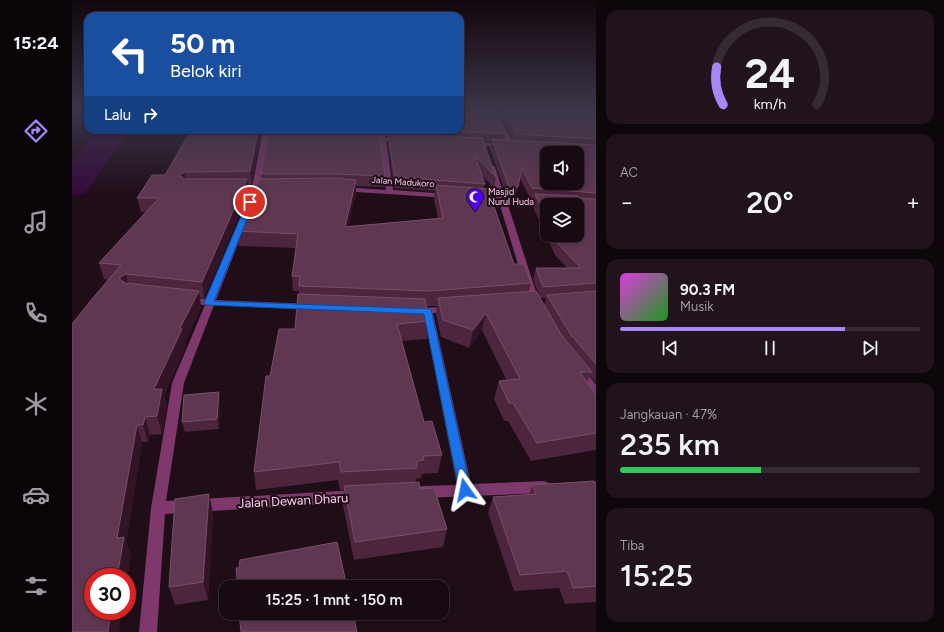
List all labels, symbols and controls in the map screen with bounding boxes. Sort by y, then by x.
text: 50 m [170,26,236,60]
icon: left [104,28,156,80]
text: 15:24 [13,32,59,54]
text: 24 [745,48,795,98]
text: Belok kiri [170,60,242,82]
text: km/h [754,95,786,113]
icon: right [139,104,161,126]
text: Lalu [104,106,131,124]
icon: directions [22,117,50,145]
map controls [540,146,584,242]
button: sound [540,146,584,190]
text: AC [620,165,638,180]
street label: Jalan Madukoro [371,174,435,189]
text: 20° [746,184,794,221]
pin [233,185,267,219]
place label: Masjid Nurul Huda [488,186,534,207]
mosque icon: Masjid Nurul Huda [465,187,485,212]
text: − [620,189,634,216]
text: + [906,189,920,216]
icon: arrive [239,191,261,213]
button: layers [540,198,584,242]
icon: music [22,208,50,236]
text: 90.3 FM [680,281,735,299]
icon: phone [22,299,50,327]
text: Musik [680,299,714,314]
icon: previous [659,337,681,359]
icon: pause [759,337,781,359]
icon: next [859,337,881,359]
icon: climate [22,390,50,418]
text: Jangkauan · 47% [620,407,717,422]
text: 235 km [620,426,720,463]
position arrow [444,469,486,511]
icon: car [22,481,50,509]
street label: Jalan Dewan Dharu [237,490,349,511]
text: Tiba [620,538,644,553]
text: 15:25 [620,557,693,594]
speed limit sign: 30 [84,568,136,620]
icon: filters [22,572,50,600]
text: 15:25 · 1 mnt · 150 m [265,591,403,609]

